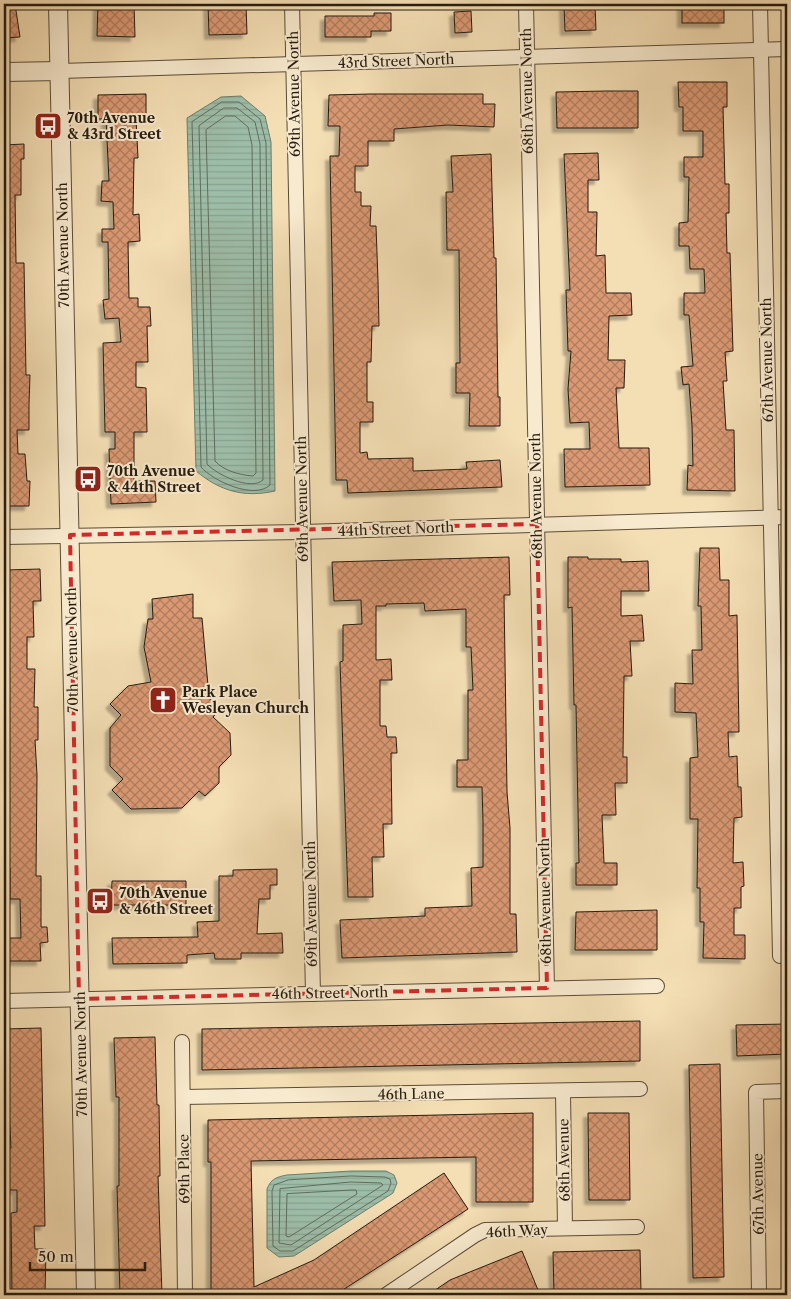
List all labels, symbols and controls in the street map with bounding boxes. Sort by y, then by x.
street label: 68th Avenue North [517,27,537,154]
street label: 69th Avenue North [284,31,304,157]
street label: 43rd Street North [337,50,455,72]
place label: 70th Avenue & 43rd Street [67,109,162,143]
bus stop icon: 70th Avenue & 43rd Street [33,111,63,141]
street label: 70th Avenue North [53,182,73,308]
street label: 67th Avenue North [757,297,777,422]
street label: 68th Avenue North [526,432,546,559]
street label: 69th Avenue North [292,436,312,562]
place label: 70th Avenue & 44th Street [107,462,201,496]
bus stop icon: 70th Avenue & 44th Street [73,464,103,494]
street label: 44th Street North [338,518,455,540]
street label: 70th Avenue North [62,587,82,713]
place label: Park Place Wesleyan Church [181,683,309,717]
church icon: Park Place Wesleyan Church [148,685,178,715]
street label: 68th Avenue North [535,837,555,964]
street label: 69th Avenue North [301,841,321,967]
place label: 70th Avenue & 46th Street [119,884,213,918]
bus stop icon: 70th Avenue & 46th Street [85,886,115,916]
street label: 46th Street North [272,983,389,1003]
street label: 70th Avenue North [71,991,91,1117]
street label: 46th Lane [377,1084,445,1104]
street label: 68th Avenue [554,1118,574,1202]
street label: 69th Place [174,1134,194,1204]
street label: 67th Avenue [748,1153,768,1235]
street label: 46th Way [486,1220,549,1242]
scale bar [30,1239,145,1271]
text: 50 m [38,1247,74,1266]

